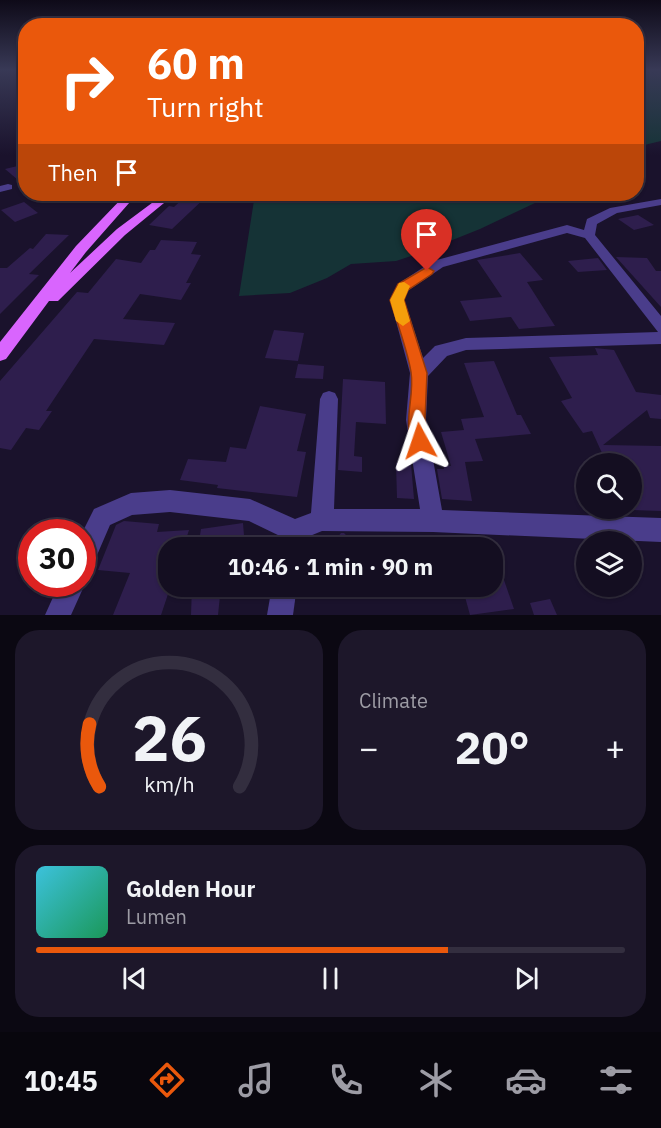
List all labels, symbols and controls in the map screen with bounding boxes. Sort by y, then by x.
text: 60 m [147,36,245,91]
icon: right [48,42,126,120]
text: Turn right [147,89,264,124]
icon: arrive [110,156,143,189]
text: Then [48,158,98,187]
pin [401,209,452,271]
icon: arrive [410,218,443,251]
position arrow [388,409,452,473]
map controls [576,453,642,597]
button: search [576,453,642,519]
speed limit sign: 30 [18,519,96,597]
button: layers [576,531,642,597]
text: 10:46 · 1 min · 90 m [228,552,433,581]
text: Climate [359,687,428,714]
text: 26 [132,697,206,778]
text: 20° [454,718,530,776]
text: − [359,726,379,769]
text: + [605,726,625,769]
text: km/h [144,770,194,798]
text: Golden Hour [126,874,255,903]
text: Lumen [126,903,187,930]
icon: previous [118,962,151,995]
icon: pause [314,962,347,995]
icon: next [510,962,543,995]
icon: directions [146,1059,188,1101]
icon: music [235,1059,277,1101]
icon: phone [325,1059,367,1101]
icon: climate [415,1059,457,1101]
icon: car [505,1059,547,1101]
icon: filters [595,1059,637,1101]
text: 10:45 [24,1063,98,1098]

